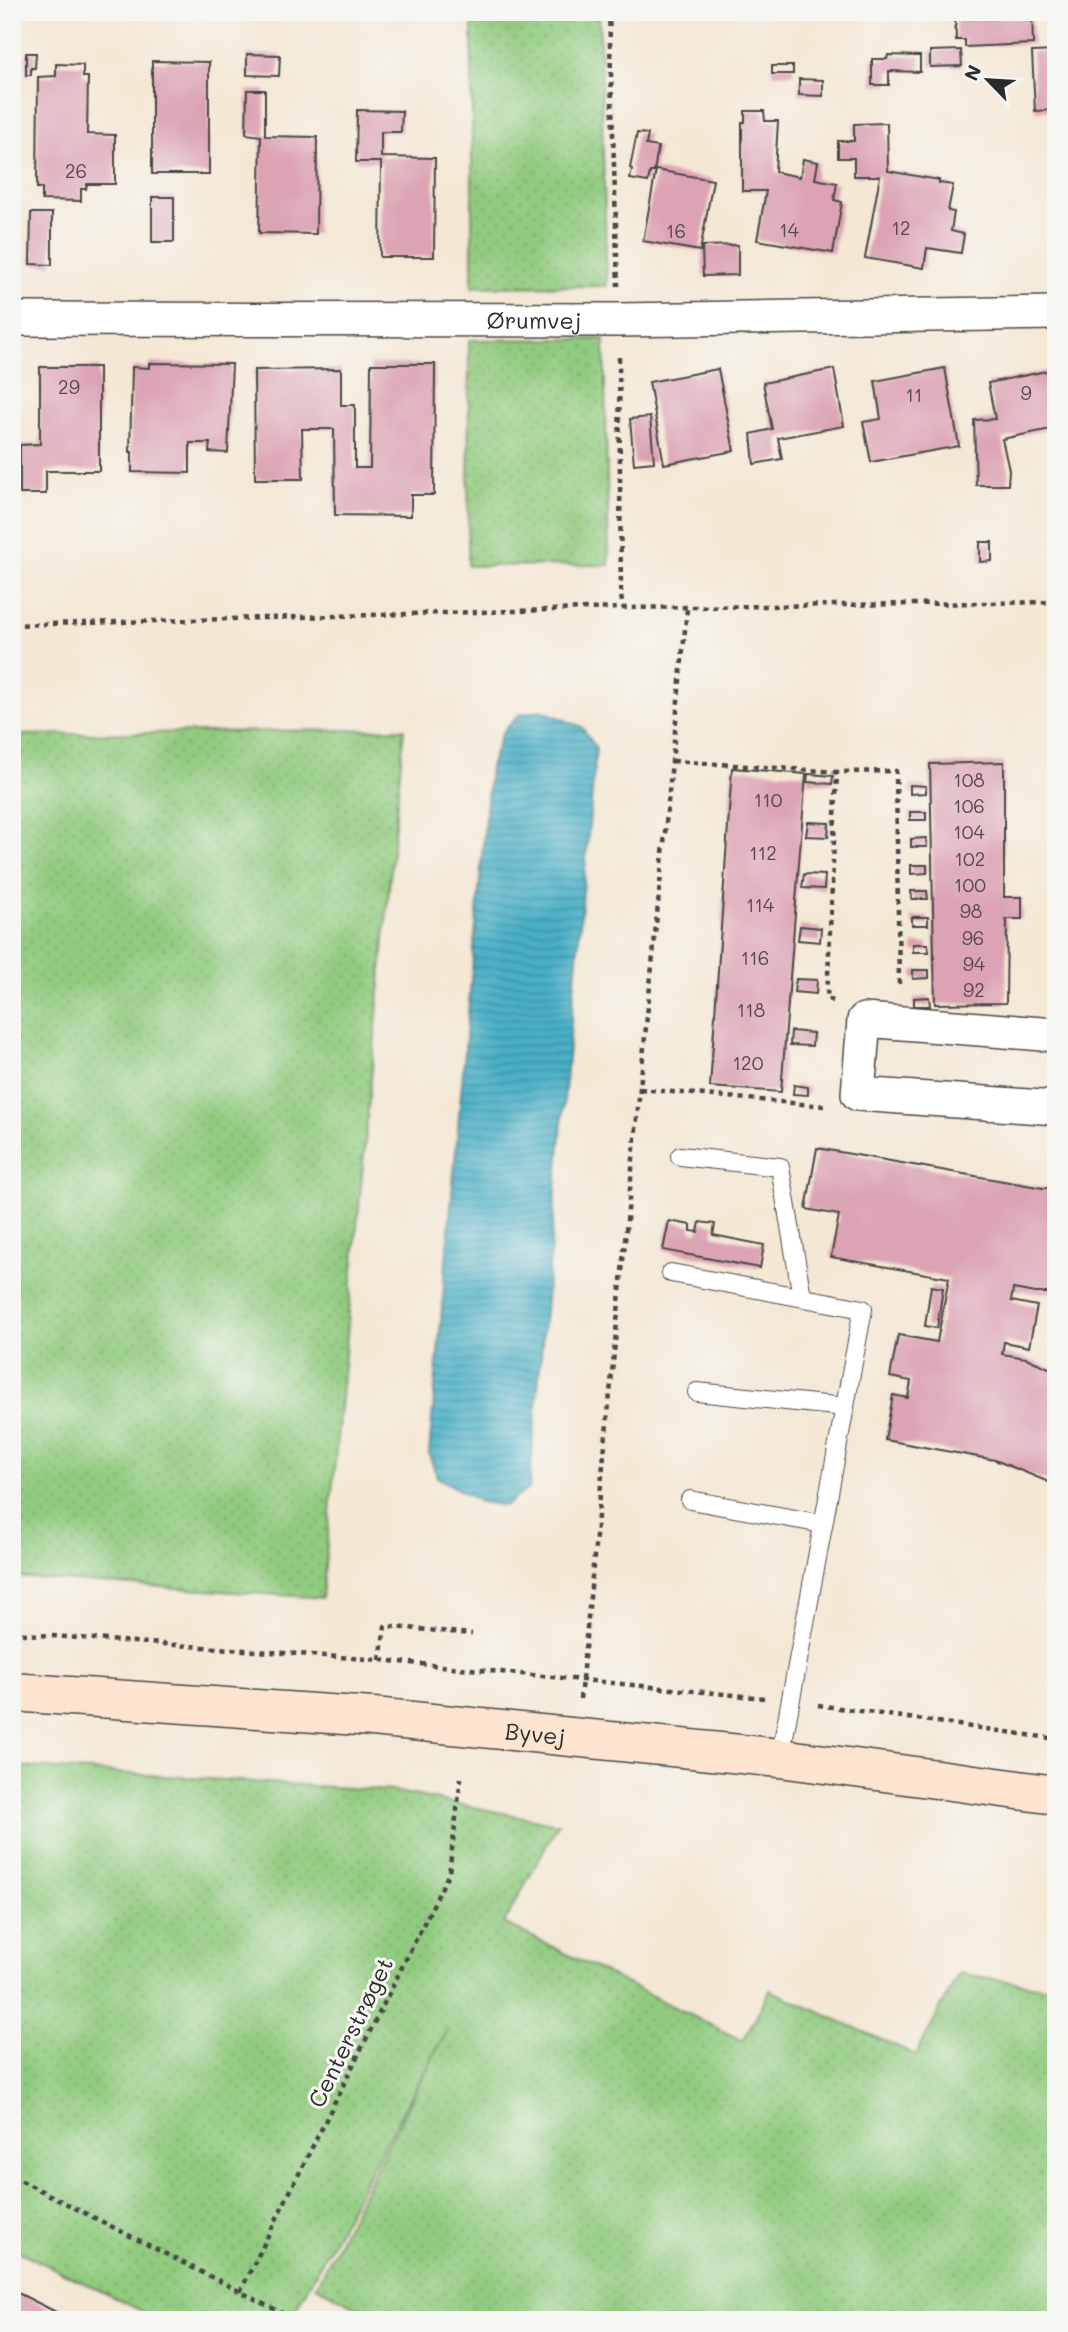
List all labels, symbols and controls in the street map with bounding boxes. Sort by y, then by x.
north arrow [953,46,1023,116]
text: N [958,61,987,84]
house number: 26 [65,158,87,183]
house number: 12 [891,215,911,240]
house number: 14 [779,217,799,242]
house number: 16 [666,218,686,243]
street label: Ørumvej [487,305,581,335]
house number: 29 [58,374,80,399]
house number: 9 [1020,380,1032,405]
house number: 11 [906,382,923,407]
house number: 108 [953,767,985,792]
house number: 110 [754,787,783,812]
house number: 106 [953,793,985,818]
house number: 104 [953,819,985,844]
house number: 112 [749,840,777,865]
house number: 102 [955,846,985,871]
house number: 100 [954,872,986,897]
house number: 114 [746,892,774,917]
house number: 98 [960,898,982,923]
house number: 96 [962,925,984,950]
house number: 116 [741,945,769,970]
house number: 94 [963,951,985,976]
house number: 92 [963,977,985,1002]
house number: 118 [737,997,765,1022]
house number: 120 [733,1050,764,1075]
street label: Byvej [504,1715,567,1751]
street label: Centerstrøget [301,1952,399,2112]

